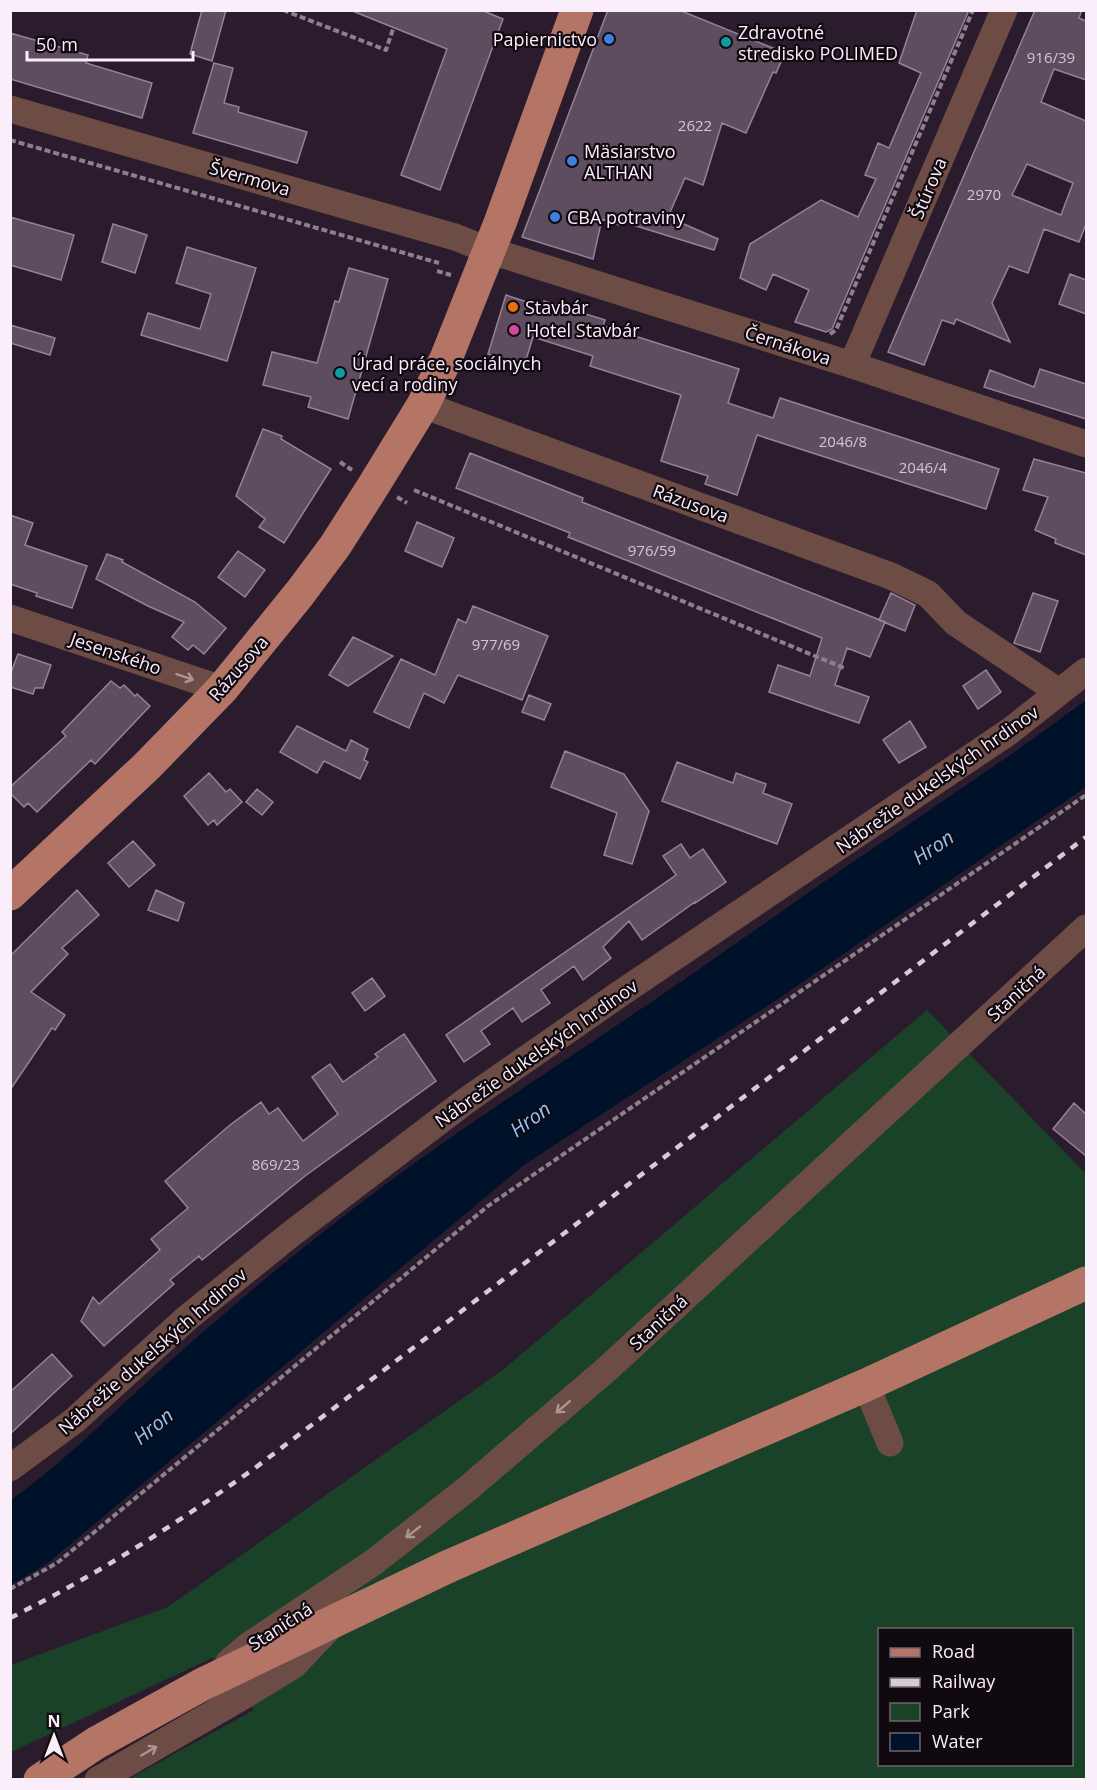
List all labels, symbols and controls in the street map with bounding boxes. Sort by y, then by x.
place label: Zdravotné stredisko POLIMED [738,20,898,65]
scale bar [27,24,194,62]
place label: Papiernictvo [493,27,597,51]
text: 50 m [36,32,78,56]
marker: Papiernictvo [602,32,616,46]
marker: Zdravotné stredisko POLIMED [719,35,733,49]
house number: 916/39 [1027,47,1075,67]
house number: 2622 [678,115,712,135]
place label: Mäsiarstvo ALTHAN [584,139,676,184]
marker: Mäsiarstvo ALTHAN [565,154,579,168]
street label: Štúrova [904,154,952,222]
street label: Švermova [207,155,293,201]
house number: 2970 [967,184,1001,204]
place label: CBA potraviny [567,205,686,229]
marker: CBA potraviny [548,210,562,224]
place label: Stavbár [525,295,589,319]
marker: Stavbár [506,300,520,314]
place label: Hotel Stavbár [526,318,640,342]
street label: Černákova [742,320,834,370]
marker: Hotel Stavbár [507,323,521,337]
place label: Úrad práce, sociálnych vecí a rodiny [352,351,541,396]
marker: Úrad práce, sociálnych vecí a rodiny [333,366,347,380]
house number: 2046/8 [819,431,867,451]
house number: 2046/4 [899,457,948,477]
street label: Rázusova [650,478,732,528]
house number: 976/59 [628,540,676,560]
street label: Jesenského [65,626,165,680]
street label: Rázusova [203,630,273,706]
house number: 977/69 [472,634,520,654]
one-way arrow [175,672,194,683]
street label: Nábrežie dukelských hrdinov [831,700,1043,858]
water label: Hron [907,823,959,871]
street label: Staničná [982,960,1050,1026]
street label: Nábrežie dukelských hrdinov [430,974,642,1132]
water label: Hron [504,1095,556,1143]
house number: 869/23 [252,1154,300,1174]
street label: Nábrežie dukelských hrdinov [53,1263,251,1439]
street label: Staničná [624,1289,692,1355]
one-way arrow [555,1401,571,1414]
water label: Hron [127,1402,179,1450]
one-way arrow [405,1525,421,1538]
street label: Staničná [243,1596,317,1656]
legend [878,1628,1073,1766]
text: Road [932,1639,975,1663]
text: Railway [932,1669,996,1693]
text: Park [932,1699,970,1723]
north arrow [24,1706,84,1766]
text: N [47,1710,61,1732]
text: Water [932,1729,983,1753]
one-way arrow [140,1745,157,1757]

